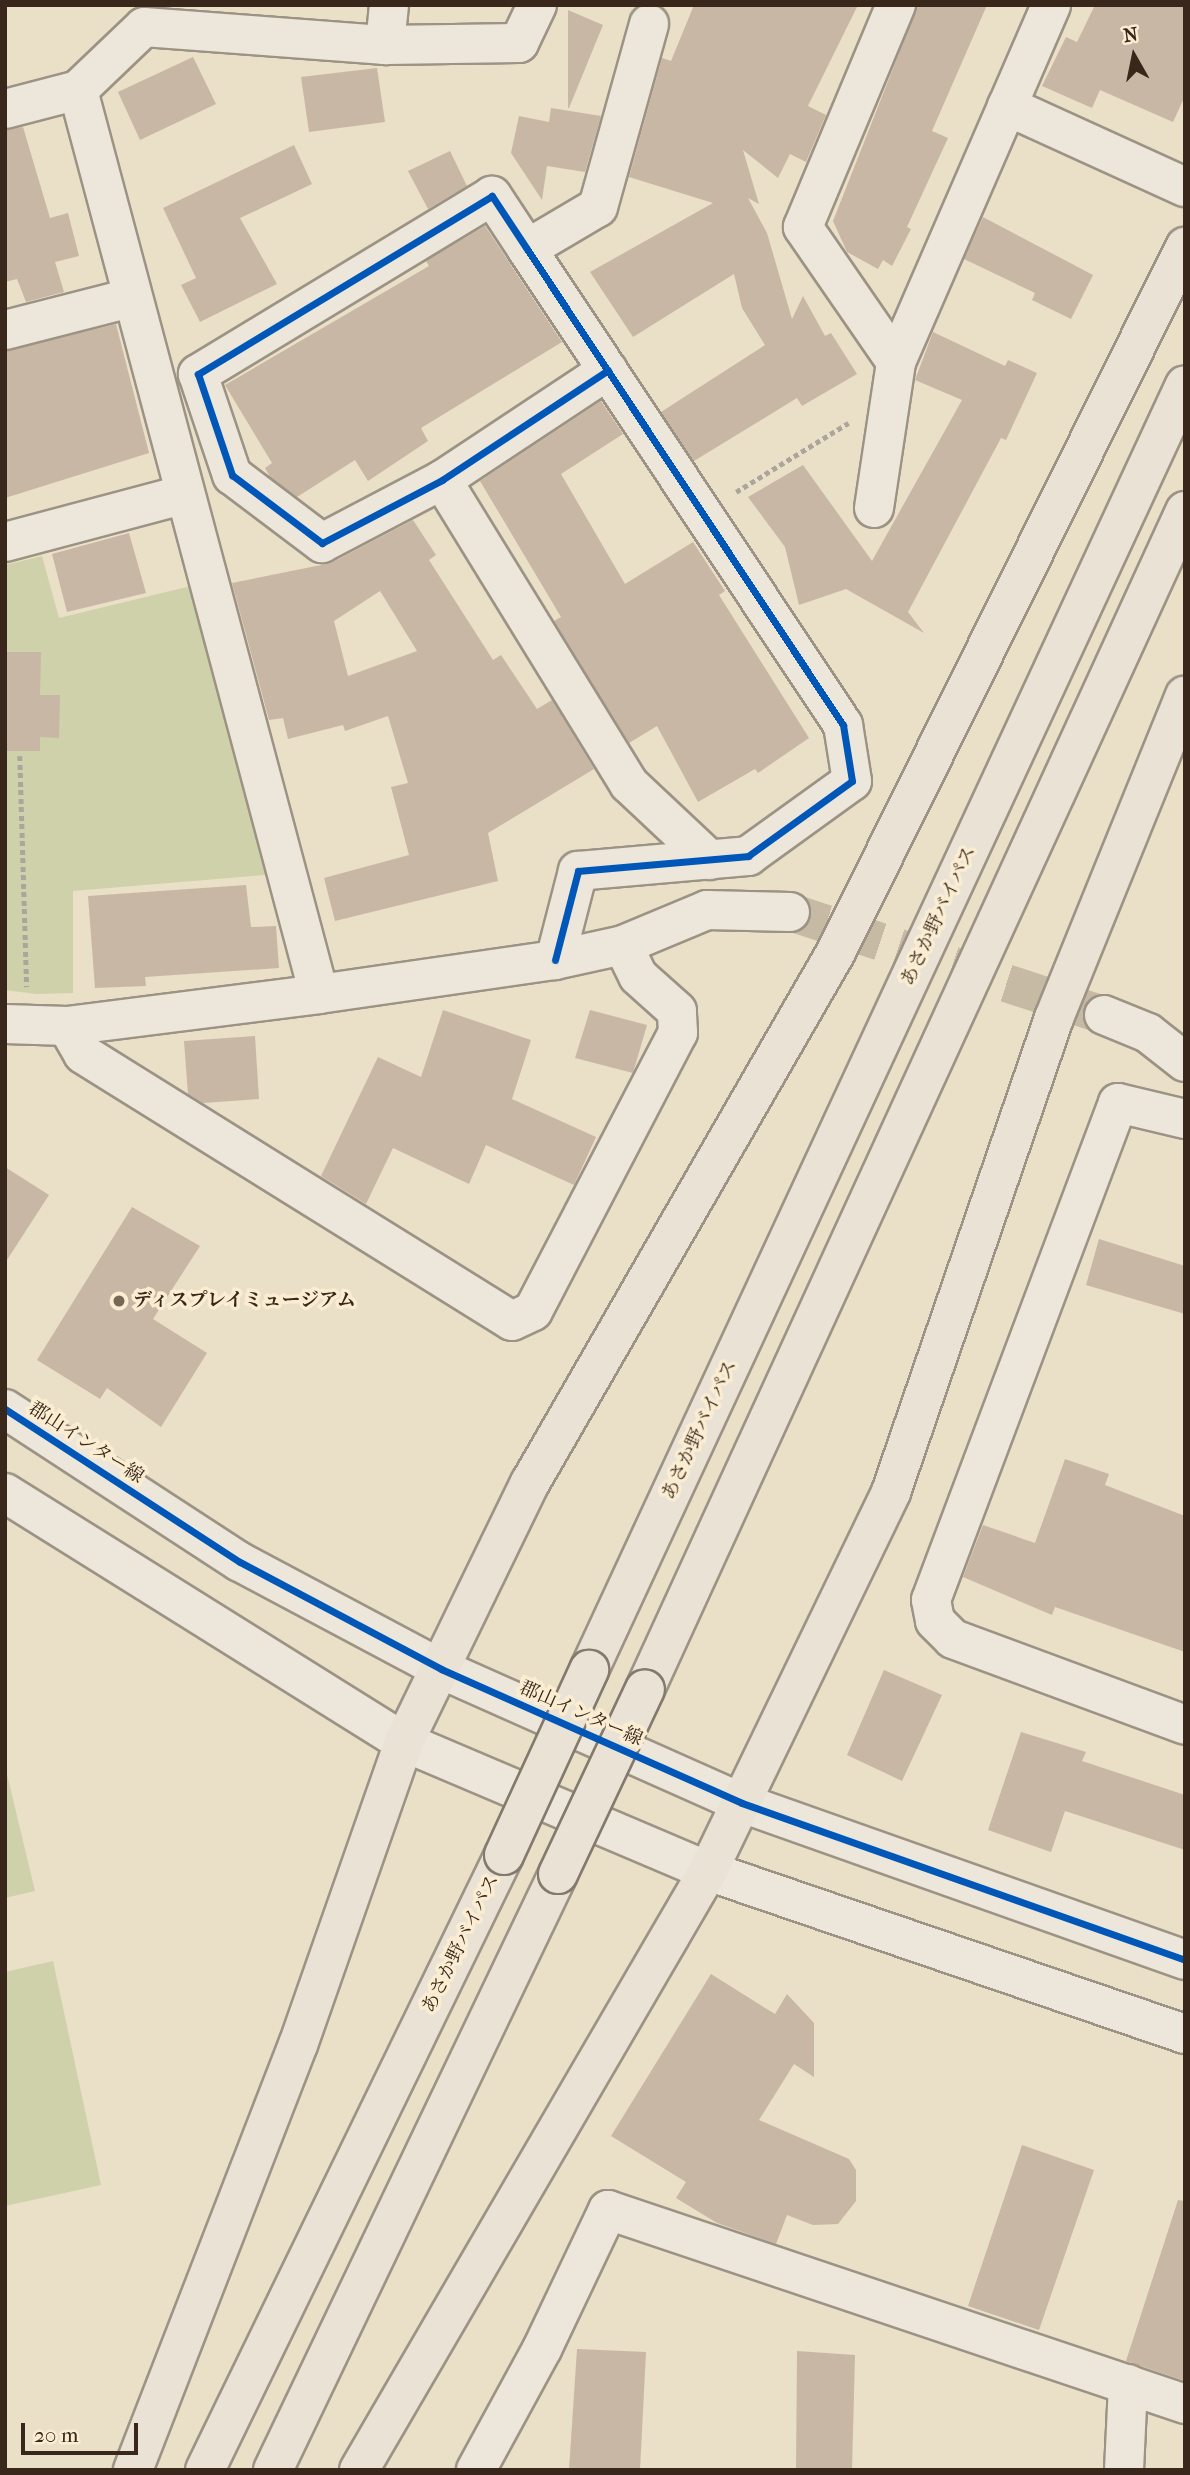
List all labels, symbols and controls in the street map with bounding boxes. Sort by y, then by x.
north arrow [1099,21,1169,91]
text: N [1122,23,1140,47]
street label: あさか野バイパス [897,842,981,990]
place label: ディスプレイミュージアム [133,1290,361,1312]
marker: ディスプレイミュージアム [111,1293,127,1309]
street label: あさか野バイパス [658,1356,742,1504]
street label: 郡山インター線 [24,1397,148,1489]
street label: 郡山インター線 [516,1677,646,1751]
street label: あさか野バイパス [417,1871,505,2017]
scale bar [24,2408,142,2452]
text: 20 m [34,2423,78,2447]

